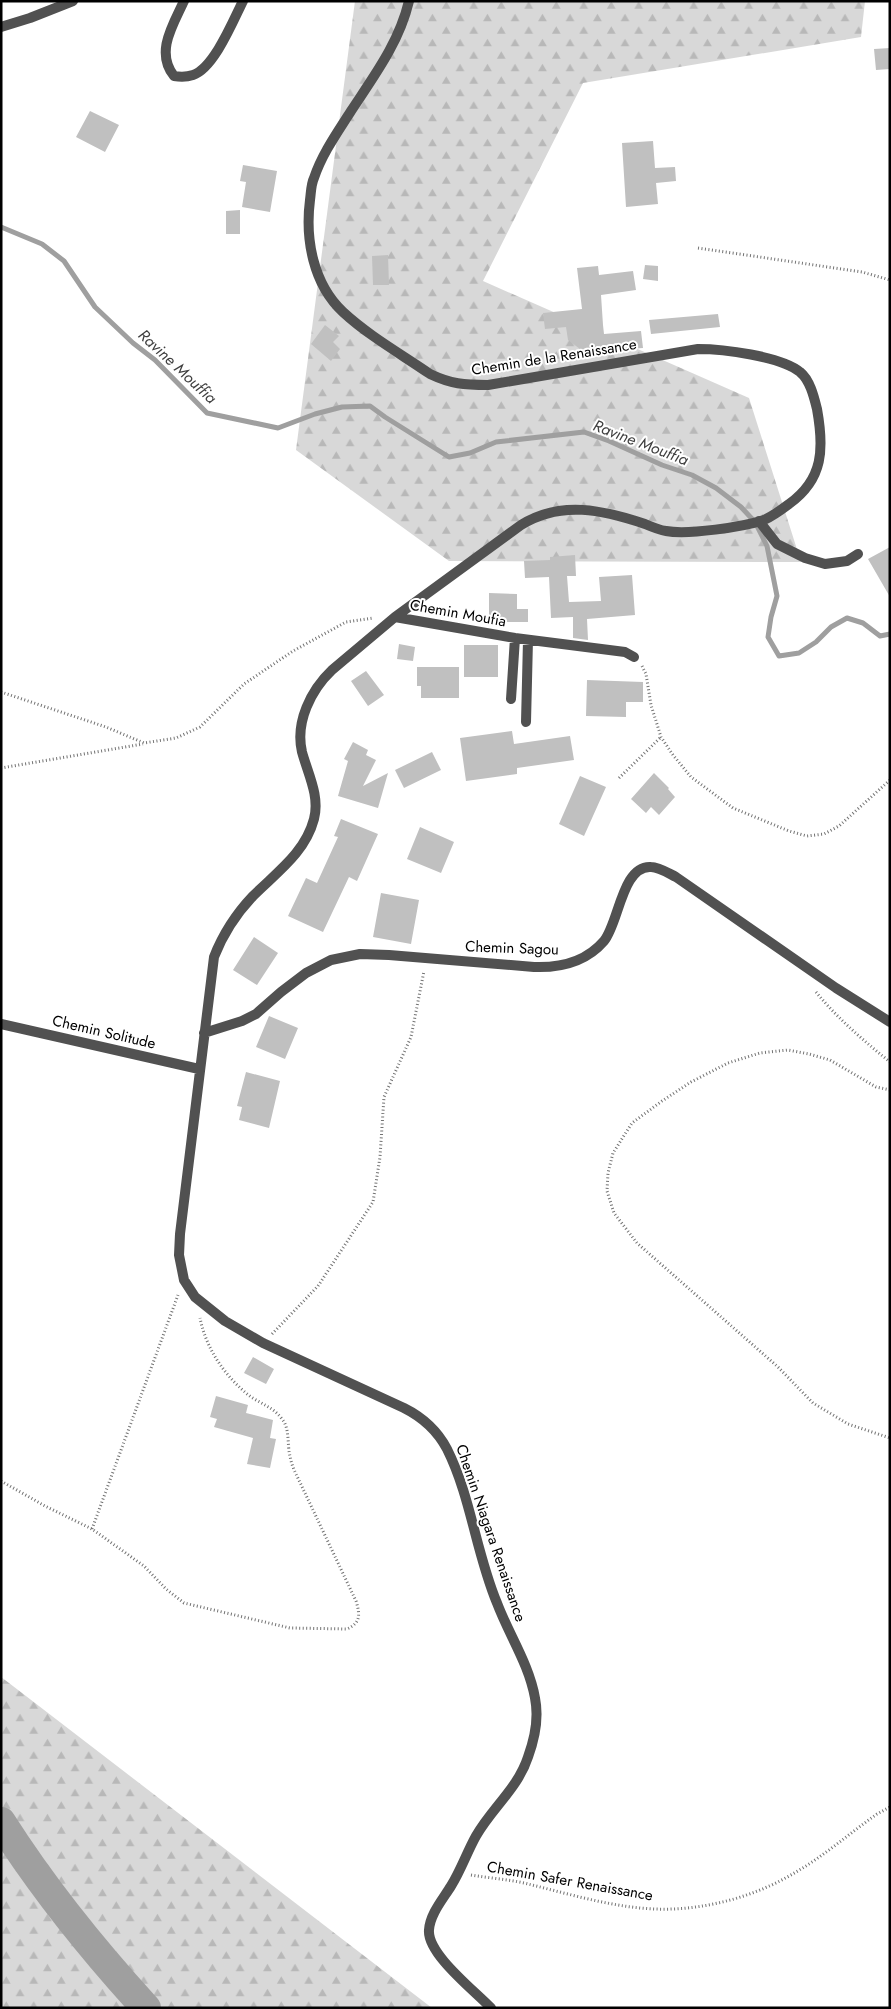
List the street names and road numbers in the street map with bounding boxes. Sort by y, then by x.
street label: Chemin de la Renaissance [470,333,638,381]
street label: Chemin Moufia [408,594,508,632]
street label: Chemin Sagou [465,935,559,961]
street label: Chemin Solitude [50,1009,158,1055]
street label: Chemin Niagara Renaissance [450,1441,532,1625]
street label: Chemin Safer Renaissance [485,1856,655,1906]

